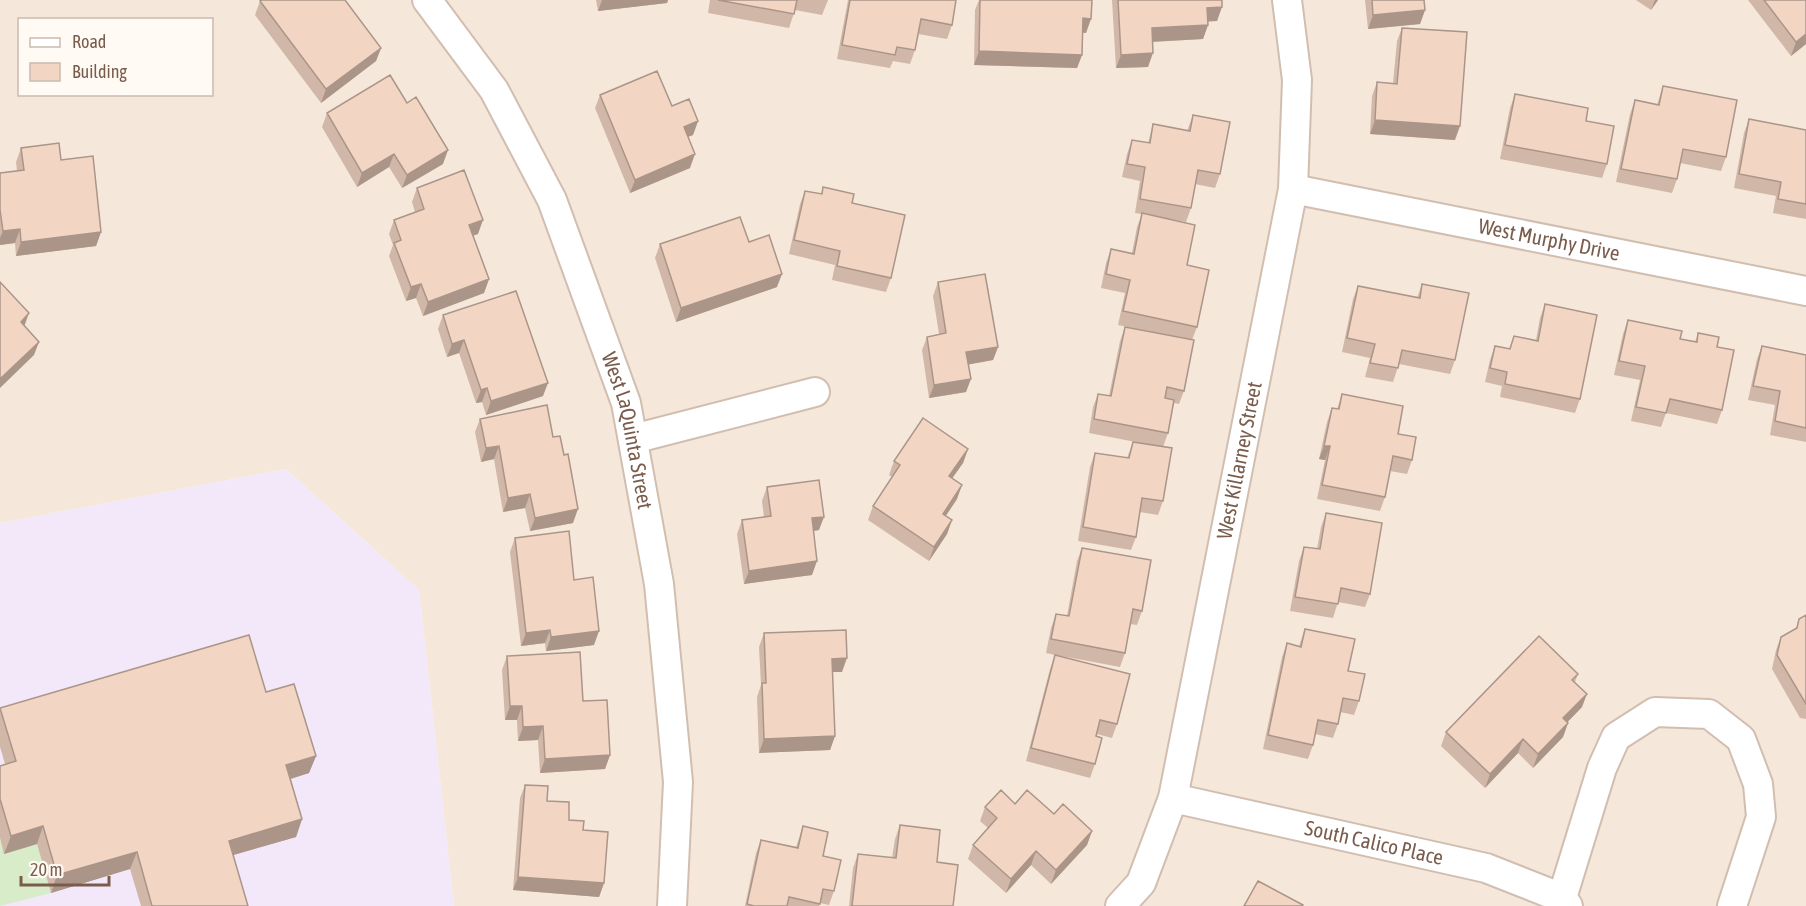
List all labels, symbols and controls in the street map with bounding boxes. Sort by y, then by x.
legend [18,18,213,96]
text: Road [72,31,106,52]
text: Building [72,61,127,82]
street label: West Murphy Drive [1476,213,1622,265]
street label: West LaQuinta Street [598,349,658,511]
street label: West Killarney Street [1211,379,1266,541]
street label: South Calico Place [1303,815,1446,869]
scale bar [21,849,110,887]
text: 20 m [30,859,62,880]

